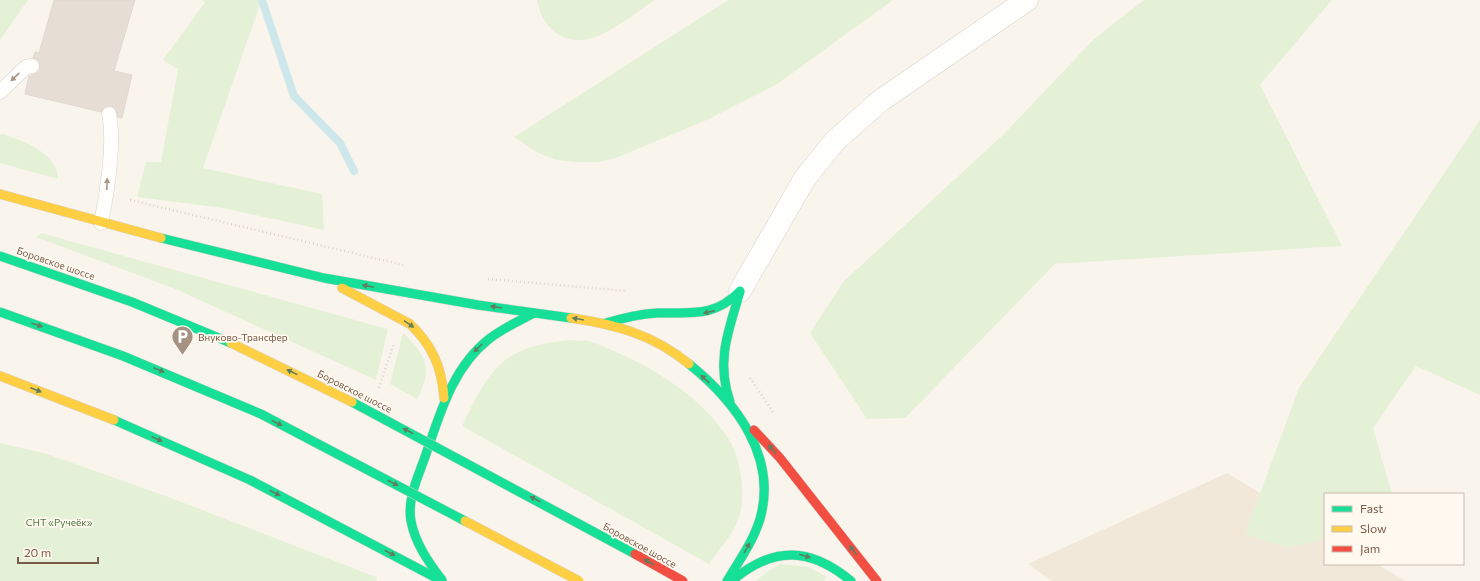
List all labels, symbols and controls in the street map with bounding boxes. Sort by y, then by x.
one-way arrow [10,73,20,82]
one-way arrow [104,177,110,190]
street label: Боровское шоссе [15,244,97,282]
one-way arrow [361,283,374,289]
one-way arrow [490,304,502,310]
one-way arrow [702,309,715,315]
one-way arrow [572,316,584,322]
one-way arrow [403,320,414,328]
one-way arrow [31,322,43,328]
parking icon: Внуково-Трансфер [170,324,196,357]
place label: Внуково-Трансфер [198,331,288,343]
one-way arrow [473,343,483,353]
street label: Боровское шоссе [316,367,394,415]
one-way arrow [153,368,165,374]
one-way arrow [287,369,298,375]
one-way arrow [700,374,710,384]
one-way arrow [31,387,43,393]
one-way arrow [272,420,283,426]
one-way arrow [402,428,414,435]
one-way arrow [151,436,162,442]
one-way arrow [767,444,777,454]
one-way arrow [387,479,399,486]
one-way arrow [269,489,281,496]
legend [1324,493,1464,565]
one-way arrow [529,496,541,503]
text: Fast [1360,501,1383,515]
park label: СНТ «Ручеёк» [26,516,93,528]
street label: Боровское шоссе [601,520,679,570]
text: Slow [1360,521,1387,535]
scale bar [18,539,98,565]
text: Jam [1360,541,1380,556]
one-way arrow [744,542,751,554]
text: 20 m [24,545,51,559]
one-way arrow [849,545,857,556]
one-way arrow [384,550,396,556]
one-way arrow [799,553,811,559]
one-way arrow [643,558,655,565]

